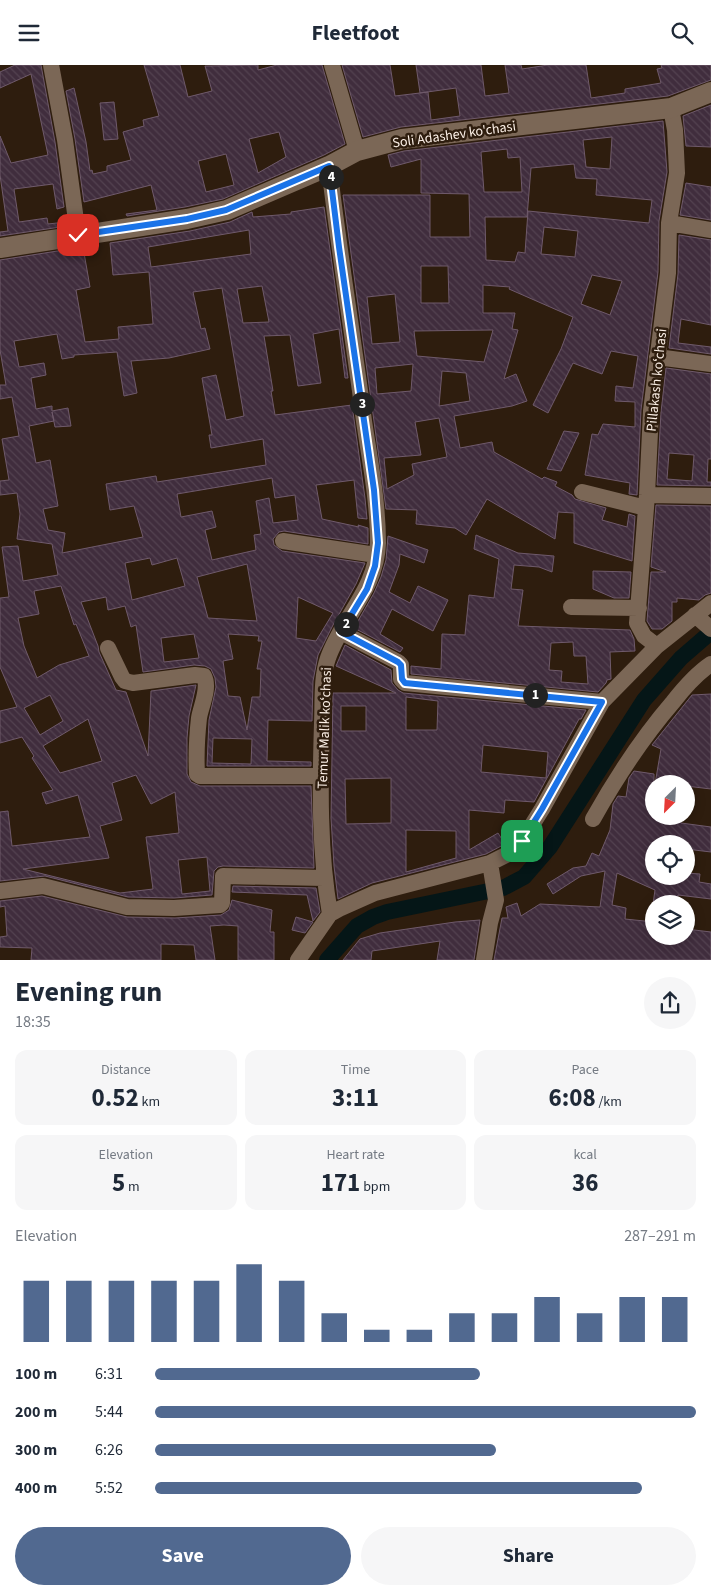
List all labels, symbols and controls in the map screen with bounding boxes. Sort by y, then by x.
text: Fleetfoot [311,17,400,49]
icon: menu [15,19,43,47]
icon: search [668,19,696,47]
street label: Soli Adashev ko'chasi [391,116,517,154]
pin: 4 [318,165,344,189]
text: 4 [328,167,335,187]
pin [57,214,99,256]
icon: check [64,221,92,249]
street label: Pillakash koʻchasi [642,328,672,433]
pin: 3 [350,391,374,417]
text: 3 [359,394,366,414]
pin: 2 [334,611,358,637]
text: 2 [343,614,350,634]
street label: Temur Malik koʻchasi [313,667,337,789]
pin: 1 [522,683,548,707]
text: 1 [532,685,539,705]
north arrow [645,775,695,825]
map controls [645,775,695,945]
pin [501,820,543,862]
icon: arrive [508,827,536,855]
button: locate [645,835,695,885]
button: layers [645,895,695,945]
text: Evening run [15,972,162,1012]
button: share [644,977,696,1029]
text: 18:35 [15,1011,51,1033]
text: Distance [101,1060,151,1080]
text: Time [341,1060,370,1080]
text: Pace [571,1060,599,1080]
text: 0.52 [92,1080,139,1116]
text: 3:11 [332,1080,379,1116]
text: 6:08 [548,1080,596,1116]
text: km [139,1092,160,1112]
text: /km [596,1092,622,1112]
text: Elevation [99,1145,153,1165]
text: Heart rate [326,1145,385,1165]
text: kcal [573,1145,597,1165]
text: 5 [112,1165,125,1201]
text: 171 [321,1165,360,1201]
text: 36 [572,1165,598,1201]
text: m [125,1177,140,1197]
text: bpm [360,1177,390,1197]
text: Elevation [15,1225,77,1247]
text: 287–291 m [624,1225,696,1247]
text: 100 m [15,1363,57,1385]
text: 6:31 [95,1363,123,1385]
text: 200 m [15,1401,57,1423]
text: 5:44 [95,1401,123,1423]
text: 300 m [15,1439,57,1461]
text: 6:26 [95,1439,123,1461]
text: 400 m [15,1477,57,1499]
text: 5:52 [95,1477,123,1499]
button: Save [15,1527,351,1585]
button: Share [361,1527,696,1585]

